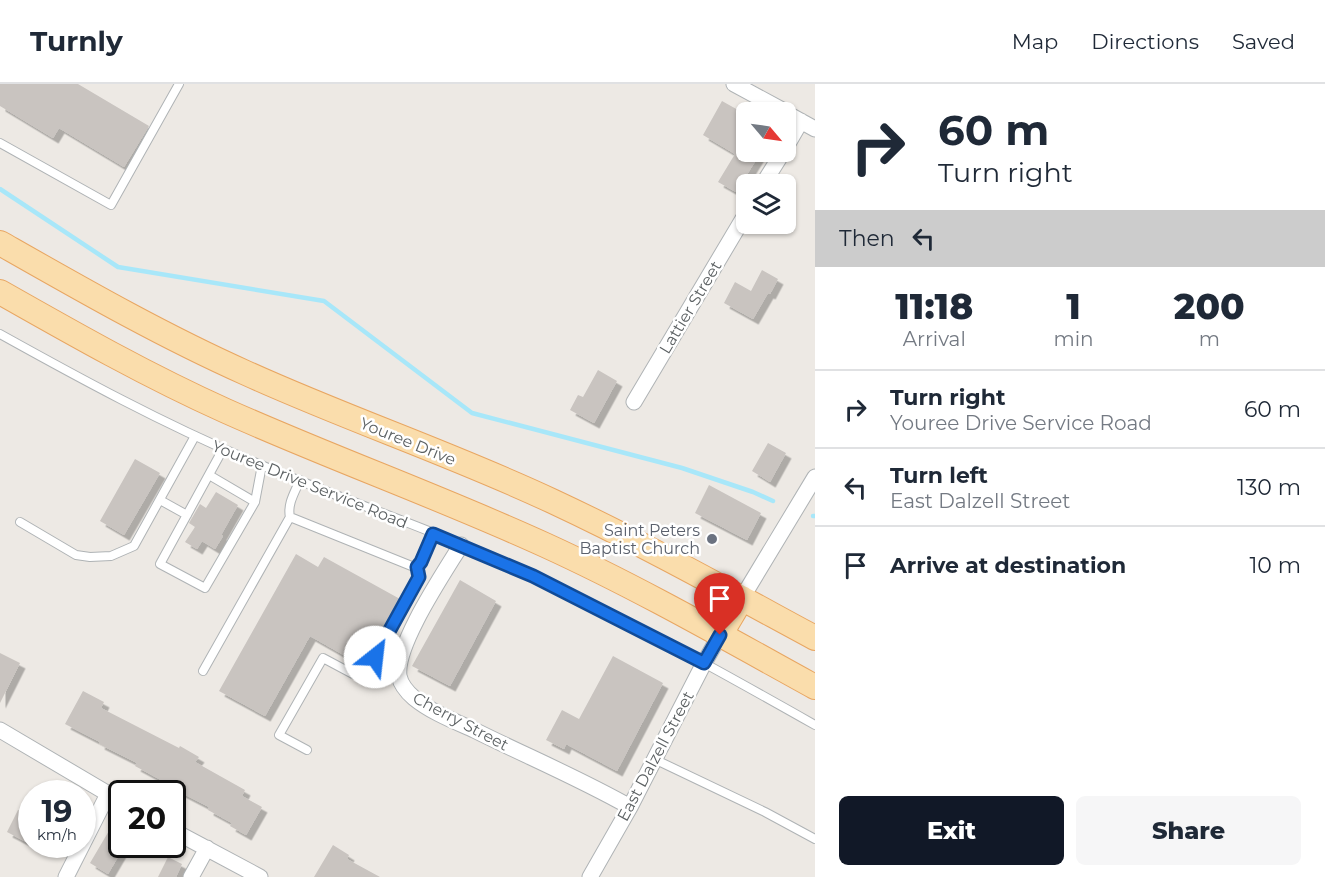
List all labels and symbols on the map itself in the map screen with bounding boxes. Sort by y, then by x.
north arrow [736,102,796,162]
street label: Lattier Street [655,257,726,357]
street label: Youree Drive [357,414,458,469]
street label: Youree Drive Service Road [209,436,411,533]
place label: Saint Peters Baptist Church [580,521,700,558]
marker: Saint Peters Baptist Church [705,532,719,546]
pin [694,573,745,635]
position arrow [343,625,407,689]
street label: Cherry Street [410,688,512,755]
street label: East Dalzell Street [613,688,698,824]
speed limit sign: 20 [108,780,186,858]

